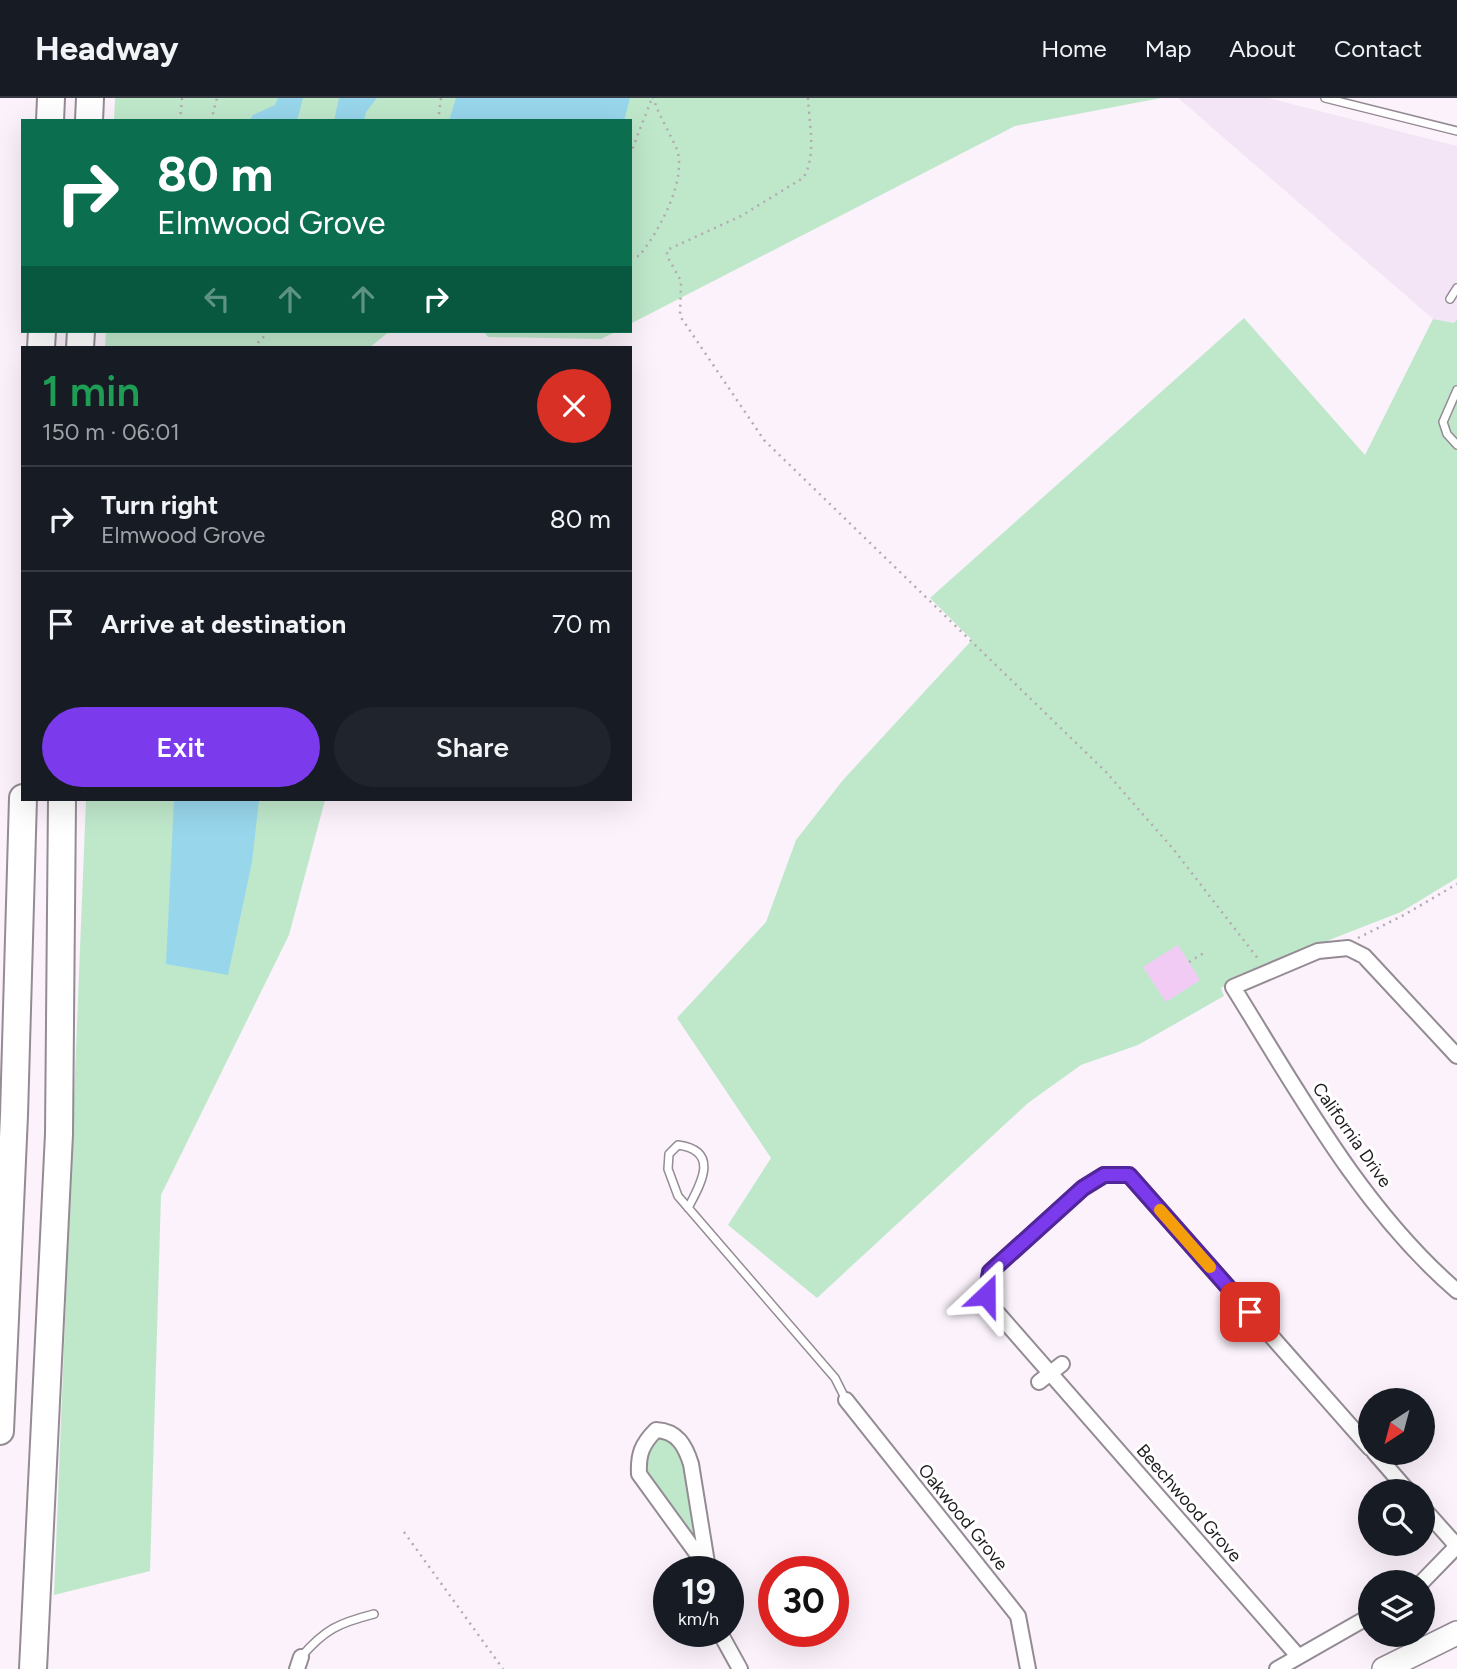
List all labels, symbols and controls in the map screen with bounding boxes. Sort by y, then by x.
text: Headway [35,29,178,68]
text: Home [1041,34,1107,63]
text: Map [1145,34,1191,63]
text: About [1229,34,1296,63]
text: Contact [1334,34,1422,63]
text: 80 m [157,144,273,203]
icon: right [42,147,133,238]
text: Elmwood Grove [157,204,385,242]
icon: left [198,280,236,318]
icon: ahead [271,280,309,318]
icon: ahead [344,280,382,318]
icon: right [417,280,455,318]
text: 1 min [42,366,140,417]
button: close [537,369,611,443]
text: 150 m · 06:01 [42,418,180,446]
text: Turn right [101,489,218,521]
icon: right [42,500,80,538]
text: 80 m [550,503,611,535]
text: Elmwood Grove [101,521,265,549]
icon: arrive [42,605,80,643]
text: Arrive at destination [101,608,346,640]
text: 70 m [552,608,611,640]
button: Exit [42,707,320,787]
button: Share [334,707,611,787]
street label: California Drive [1308,1078,1396,1192]
position arrow [949,1258,1023,1332]
pin [1220,1282,1280,1342]
icon: arrive [1231,1293,1269,1331]
north arrow [1358,1388,1435,1465]
map controls [1358,1388,1435,1647]
street label: Beechwood Grove [1132,1440,1246,1567]
street label: Oakwood Grove [913,1459,1013,1575]
button: search [1358,1479,1435,1556]
speed limit sign: 30 [758,1556,849,1647]
button: layers [1358,1570,1435,1647]
text: 19 [681,1571,716,1613]
text: km/h [678,1608,719,1630]

